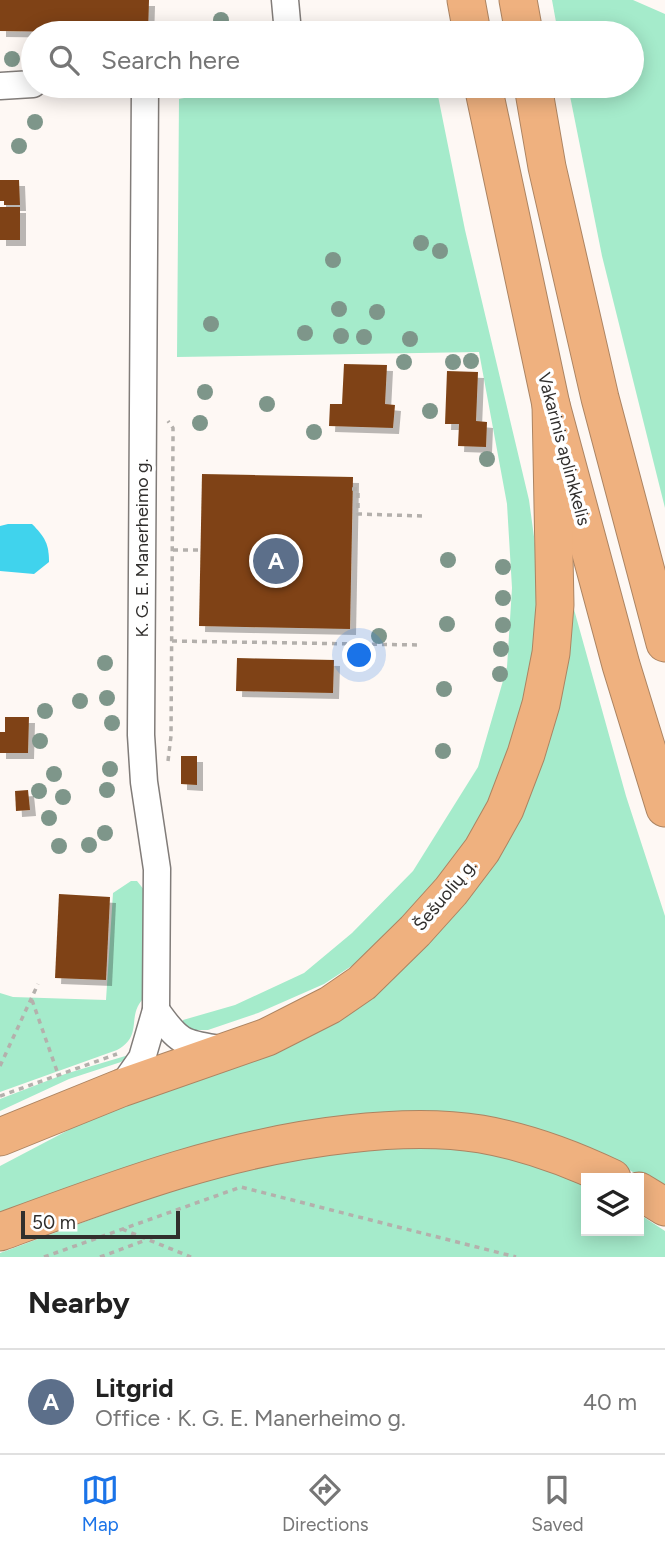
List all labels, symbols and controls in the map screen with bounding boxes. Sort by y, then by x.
search box [21,21,644,98]
icon: search [45,41,83,79]
text: Search here [101,44,240,76]
street label: Vakarinis aplinkkelis [533,370,595,528]
street label: K. G. E. Manerheimo g. [131,459,153,637]
pin: A [253,535,299,587]
your location [342,638,376,672]
street label: Šešuolių g. [409,855,481,935]
map controls [581,1173,644,1236]
button: layers [581,1173,644,1236]
scale bar [21,1208,180,1240]
text: 50 m [32,1211,76,1234]
text: Nearby [28,1284,130,1321]
text: Litgrid [95,1372,174,1404]
text: A [43,1388,59,1416]
text: 40 m [583,1388,637,1416]
text: Office · K. G. E. Manerheimo g. [95,1404,406,1432]
tab: Map [81,1471,119,1536]
tab: Directions [282,1471,369,1536]
tab: Saved [531,1471,584,1536]

